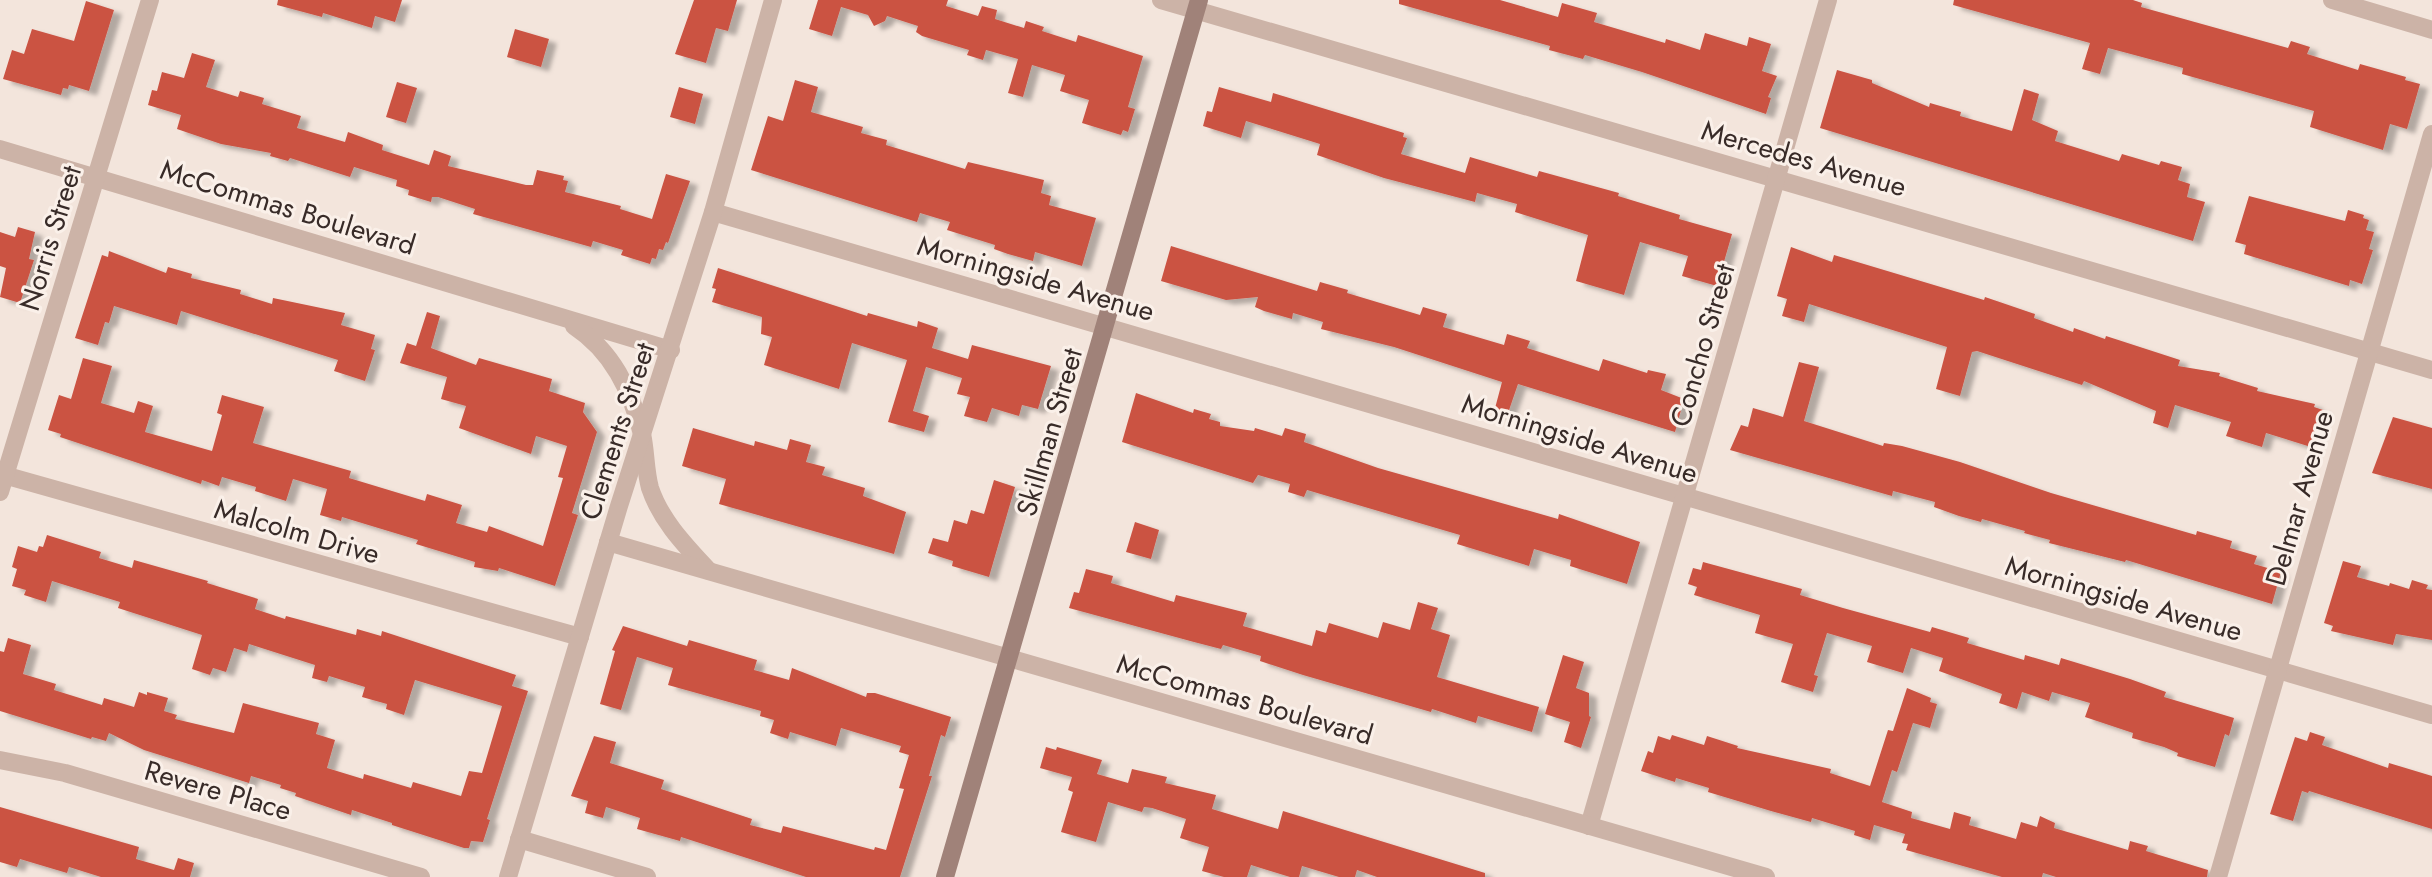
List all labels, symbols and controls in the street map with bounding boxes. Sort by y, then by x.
street label: Mercedes Avenue [1697,110,1911,207]
street label: McCommas Boulevard [155,149,420,266]
street label: Norris Street [9,160,92,316]
street label: Morningside Avenue [913,225,1159,332]
street label: Concho Street [1660,259,1745,431]
street label: Clements Street [570,337,666,525]
street label: Skillman Street [1006,343,1093,521]
street label: Morningside Avenue [1457,383,1703,494]
street label: Delmar Avenue [2255,406,2344,591]
street label: Malcolm Drive [209,488,384,575]
street label: Morningside Avenue [2001,545,2247,652]
street label: McCommas Boulevard [1112,643,1378,756]
street label: Revere Place [140,750,296,831]

